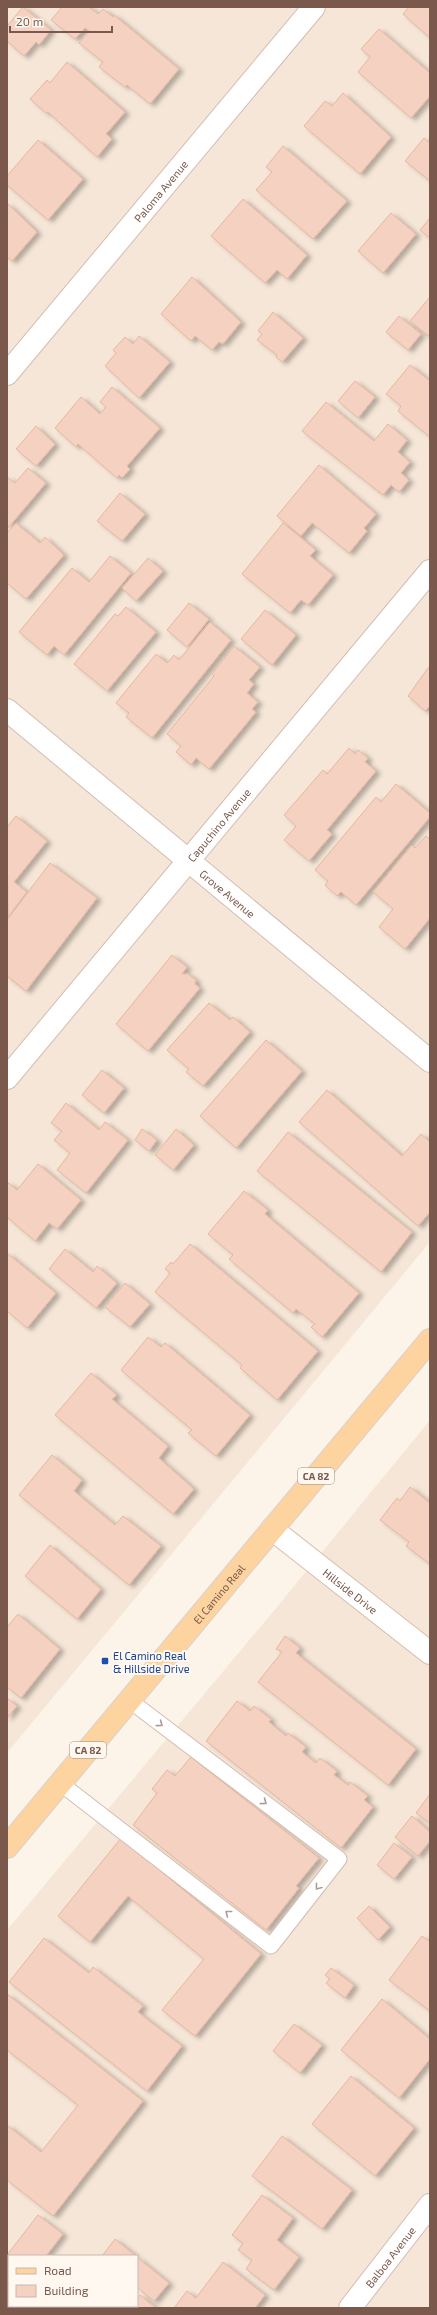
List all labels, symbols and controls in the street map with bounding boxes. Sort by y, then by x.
scale bar [10,8,112,34]
text: 20 m [16,14,43,28]
street label: Paloma Avenue [131,157,190,224]
street label: Capuchino Avenue [184,785,253,864]
street label: Grove Avenue [197,866,258,920]
road number: CA 82 [298,1468,334,1484]
street label: El Camino Real [190,1561,247,1626]
street label: Hillside Drive [321,1565,381,1616]
place label: El Camino Real & Hillside Drive [113,1649,190,1675]
marker: El Camino Real & Hillside Drive [100,1656,110,1666]
one-way arrow [156,1719,163,1727]
road number: CA 82 [70,1742,106,1758]
one-way arrow [259,1797,266,1804]
one-way arrow [315,1883,322,1890]
one-way arrow [225,1910,232,1917]
street label: Balboa Avenue [362,2223,418,2290]
legend [8,2255,138,2307]
text: Road [44,2263,72,2277]
text: Building [44,2283,89,2297]

